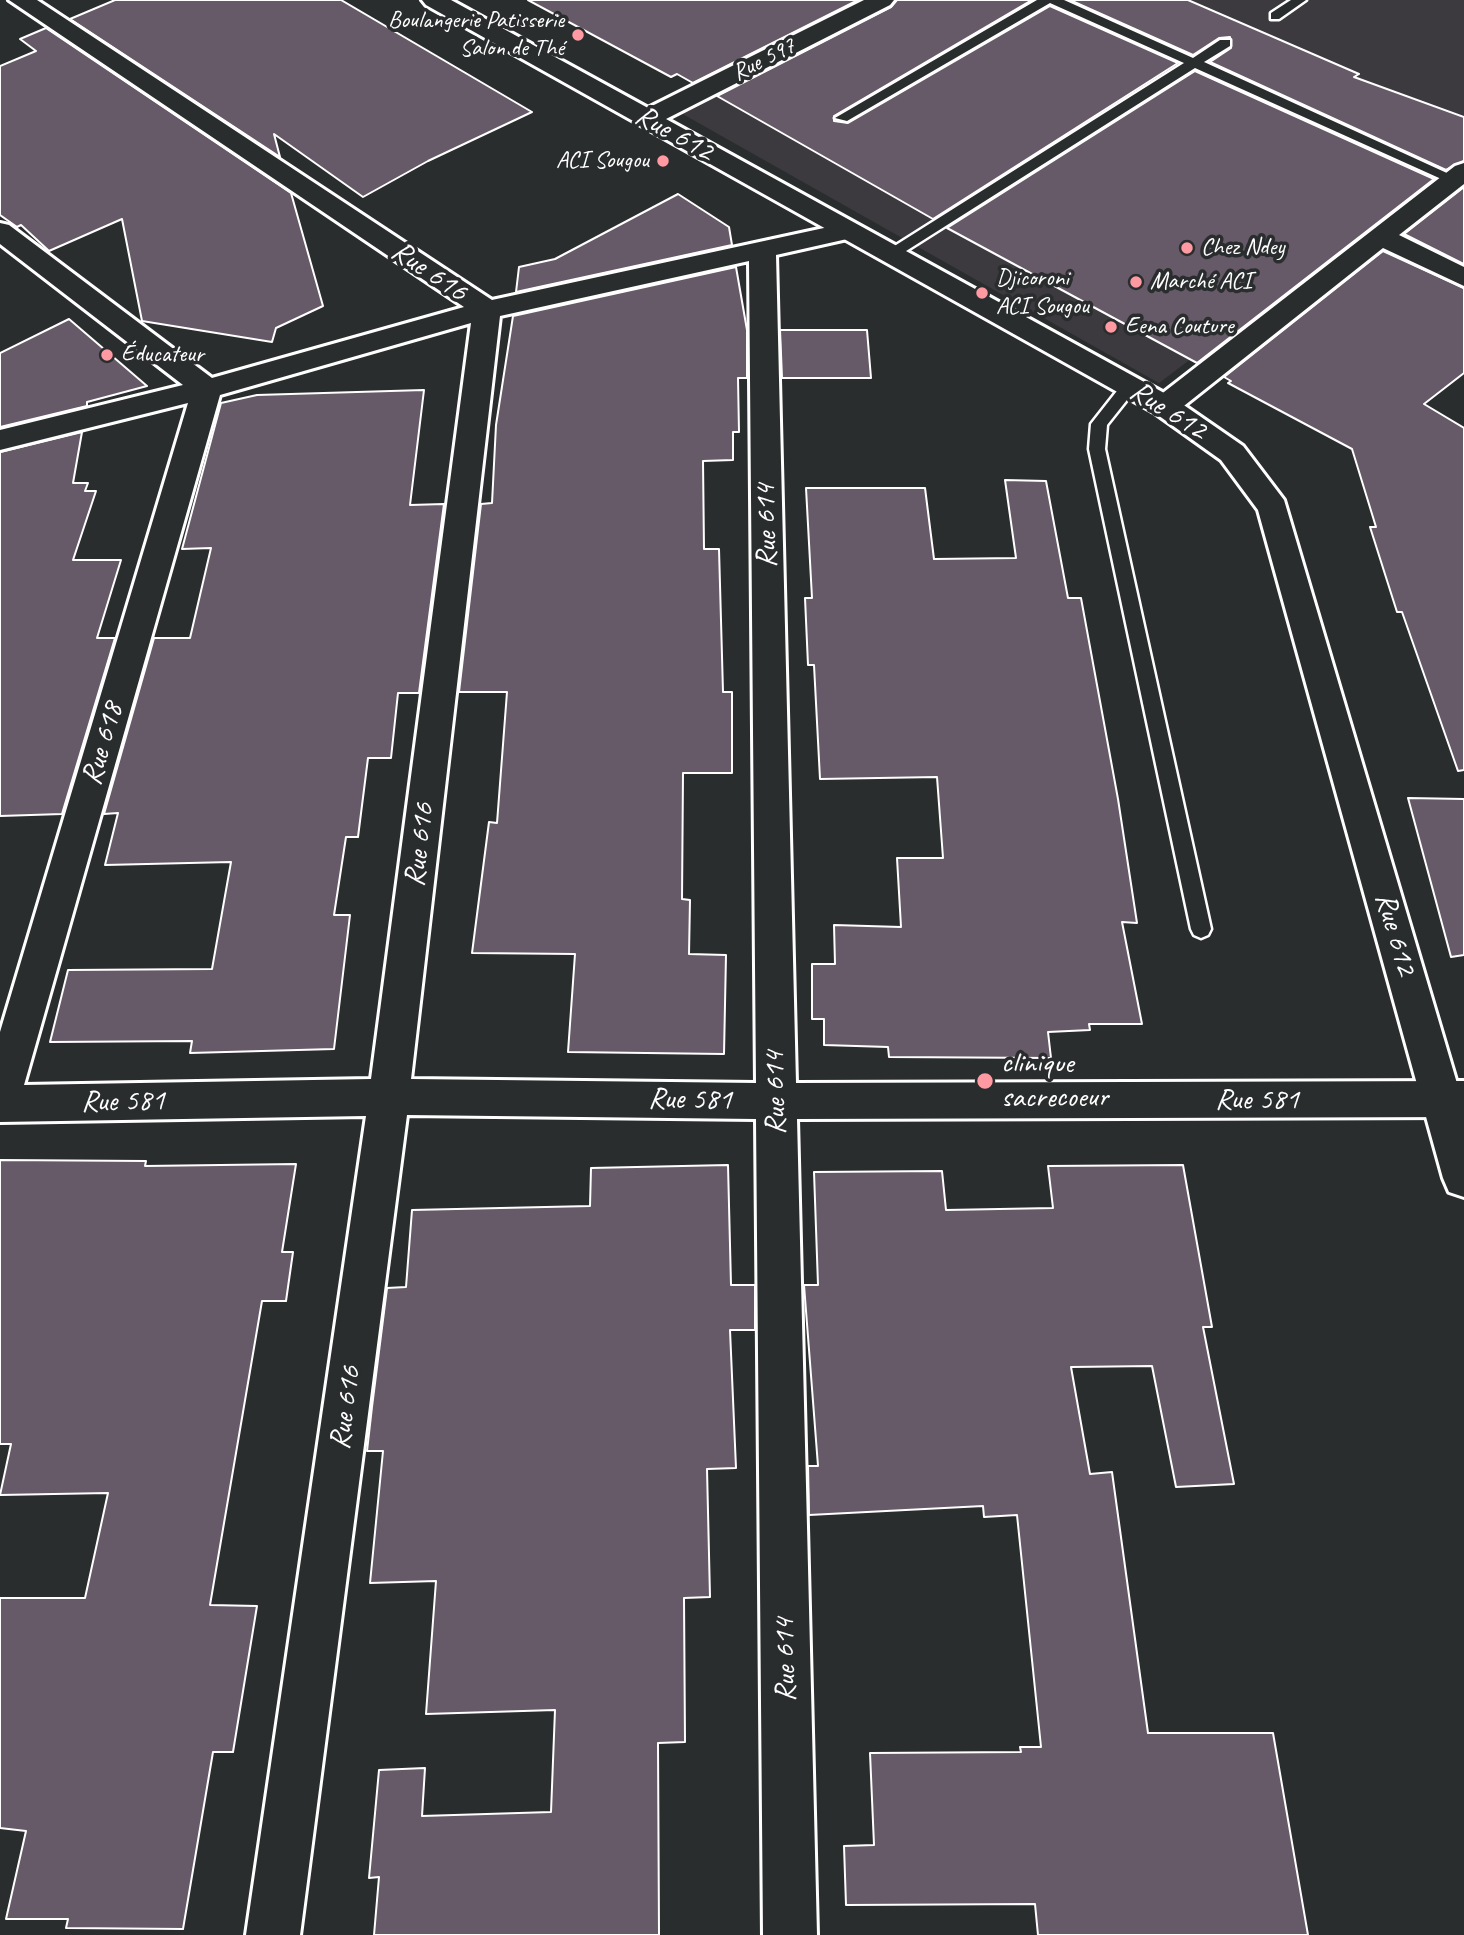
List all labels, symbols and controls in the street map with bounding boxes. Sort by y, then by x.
place label: Boulangerie Patisserie Salon de Thé [388,7,564,63]
marker: Boulangerie Patisserie Salon de Thé [570,27,586,43]
street label: Rue 597 [728,32,800,88]
street label: Rue 612 [629,98,719,170]
place label: ACI Sougou [556,147,649,175]
marker: ACI Sougou [655,153,671,169]
street label: Rue 616 [384,234,474,310]
place label: Chez Ndey [1201,234,1284,262]
marker: Chez Ndey [1179,240,1195,256]
place label: Djicoroni ACI Sougou [996,265,1089,321]
place label: Marché ACI [1150,268,1252,296]
marker: Marché ACI [1128,274,1144,290]
marker: Djicoroni ACI Sougou [974,285,990,301]
place label: Eena Couture [1125,313,1234,341]
marker: Eena Couture [1103,319,1119,335]
place label: Éducateur [121,341,204,369]
marker: Éducateur [99,347,115,363]
street label: Rue 612 [1123,374,1213,448]
street label: Rue 614 [748,484,786,568]
street label: Rue 618 [74,699,132,789]
street label: Rue 616 [397,801,443,889]
street label: Rue 612 [1366,889,1424,979]
place label: clinique sacrecoeur [1001,1046,1108,1116]
street label: Rue 614 [757,1051,795,1135]
marker: clinique sacrecoeur [975,1071,995,1091]
street label: Rue 581 [648,1081,732,1119]
street label: Rue 581 [1215,1082,1299,1118]
street label: Rue 581 [81,1083,165,1121]
street label: Rue 616 [322,1364,370,1452]
street label: Rue 614 [767,1618,805,1702]

